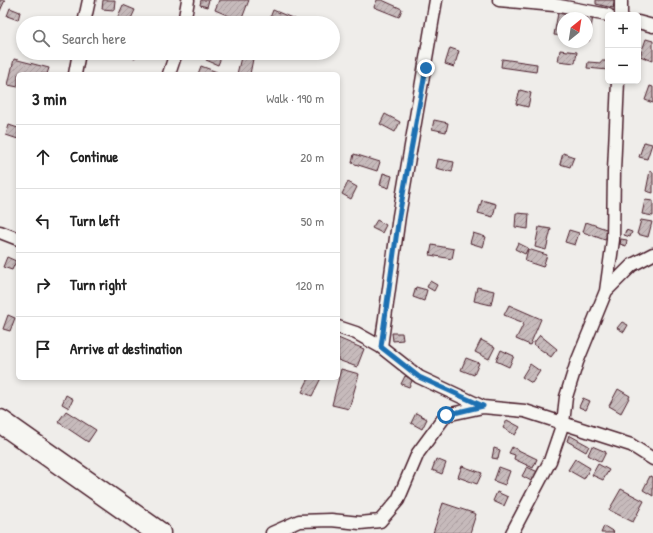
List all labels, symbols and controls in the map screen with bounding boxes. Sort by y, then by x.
north arrow [557,12,593,48]
map controls [605,12,641,84]
button: + [605,12,641,48]
search box [16,16,340,60]
icon: search [30,27,52,49]
text: Search here [62,28,126,49]
button: − [605,48,641,84]
route end [417,59,435,77]
text: 3 min [32,87,67,110]
text: Walk · 190 m [266,89,324,107]
icon: ahead [32,146,54,168]
text: Continue [70,146,118,167]
text: 20 m [300,148,324,166]
icon: left [32,210,54,232]
text: Turn left [70,210,120,231]
text: 50 m [301,212,324,230]
icon: right [32,274,54,296]
text: Turn right [70,274,126,295]
text: 120 m [296,276,324,294]
icon: arrive [32,338,54,360]
text: Arrive at destination [70,338,182,359]
route start [437,406,455,424]

